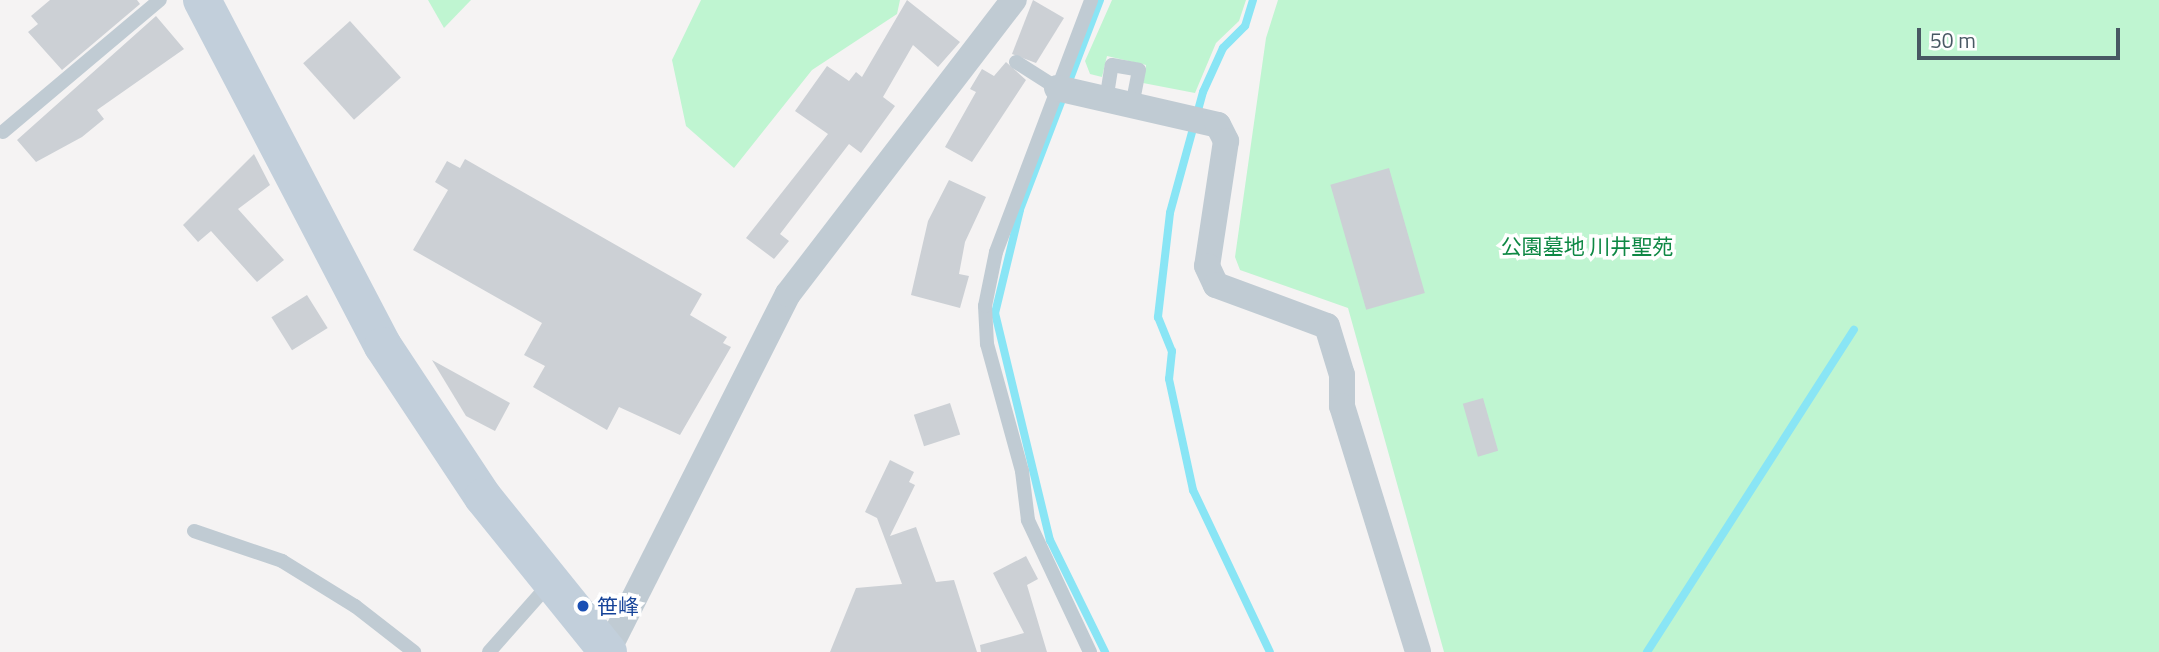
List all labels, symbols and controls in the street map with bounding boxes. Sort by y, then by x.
scale bar [1921,14,2124,58]
text: 50 m [1930,24,1976,56]
park label: 公園墓地 川井聖苑 [1501,233,1673,259]
place label: 笹峰 [597,593,639,619]
marker: 笹峰 [575,598,591,614]

